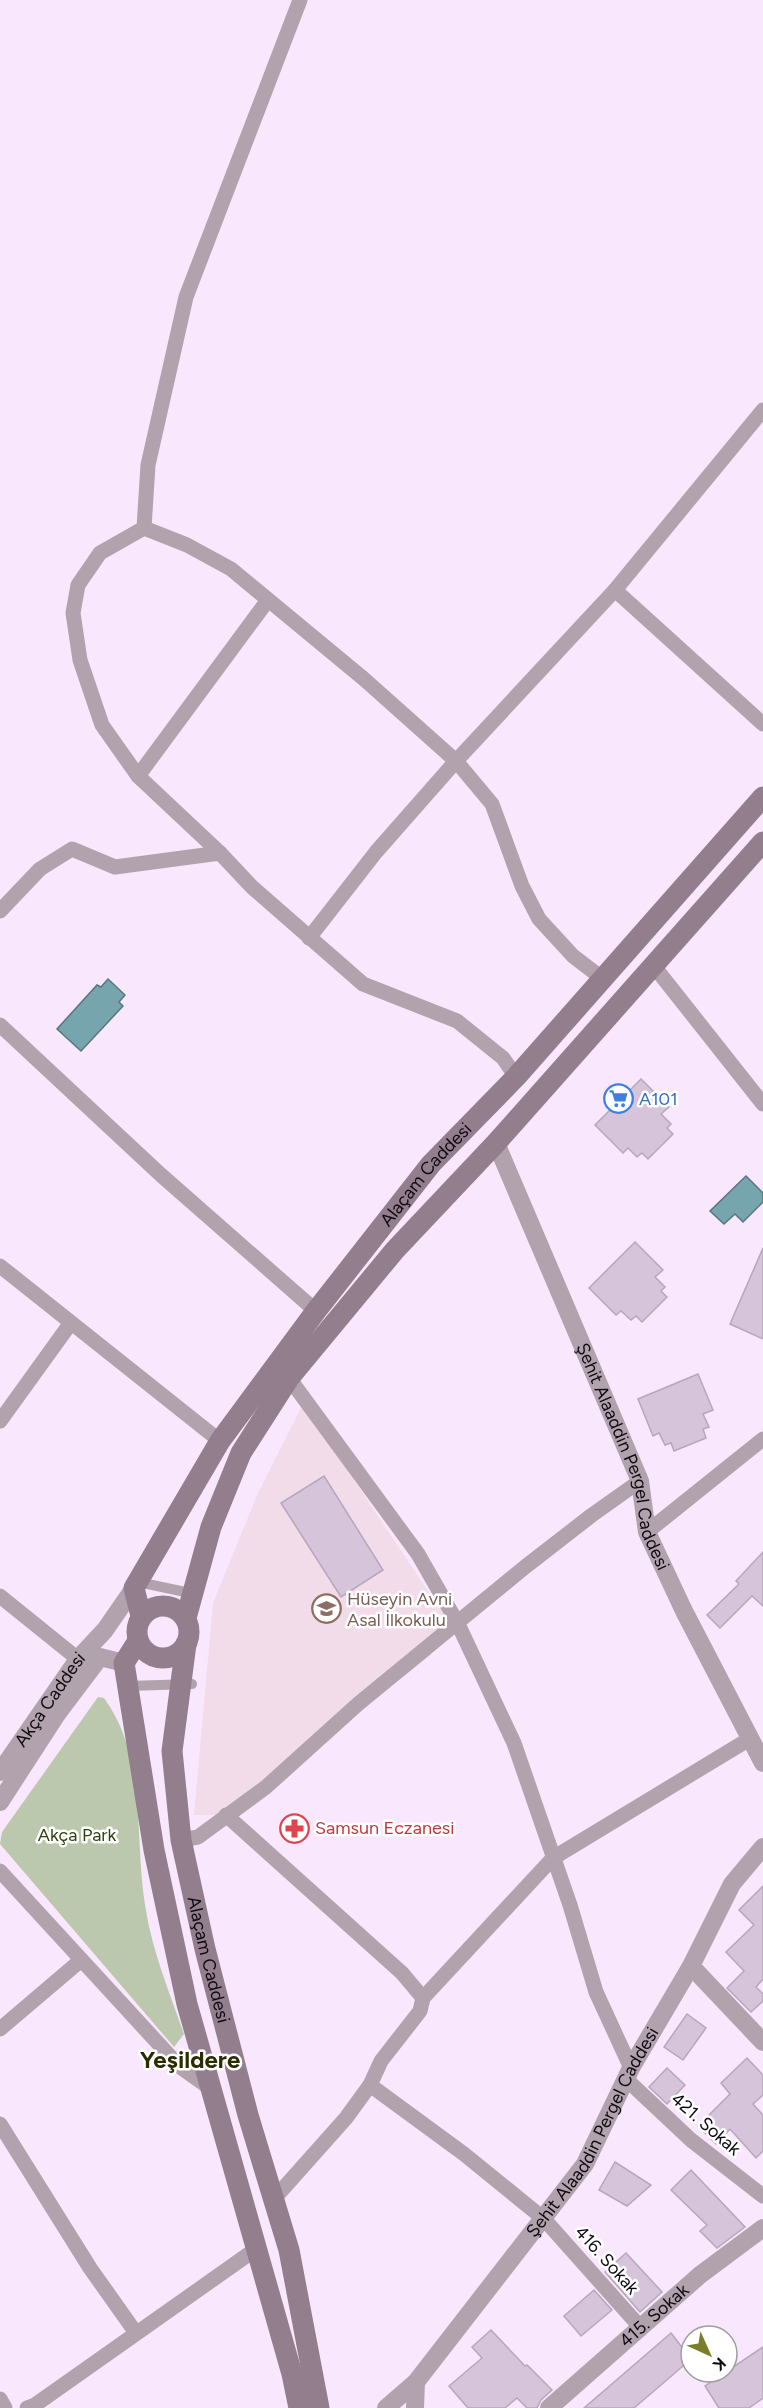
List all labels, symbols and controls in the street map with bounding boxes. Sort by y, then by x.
supermarket icon: A101 [602,1083,634,1115]
place label: A101 [639,1088,678,1110]
street label: Alaçam Caddesi [375,1118,476,1231]
street label: Şehit Alaaddin Pergel Caddesi [571,1340,674,1574]
place label: Hüseyin Avni Asal İlkokulu [347,1588,452,1631]
school or university icon: Hüseyin Avni Asal İlkokulu [310,1593,342,1625]
street label: Akça Caddesi [10,1647,90,1751]
pharmacy icon: Samsun Eczanesi [278,1812,310,1844]
place label: Samsun Eczanesi [315,1817,454,1839]
park label: Akça Park [38,1824,116,1846]
street label: Alaçam Caddesi [183,1894,235,2025]
street label: Şehit Alaaddin Pergel Caddesi [521,2023,664,2242]
district label: Yeşildere [140,2045,240,2074]
street label: 421. Sokak [667,2088,745,2160]
street label: 416. Sokak [570,2221,644,2299]
street label: 415. Sokak [615,2279,693,2352]
north arrow [679,2324,739,2384]
text: K [709,2354,730,2375]

